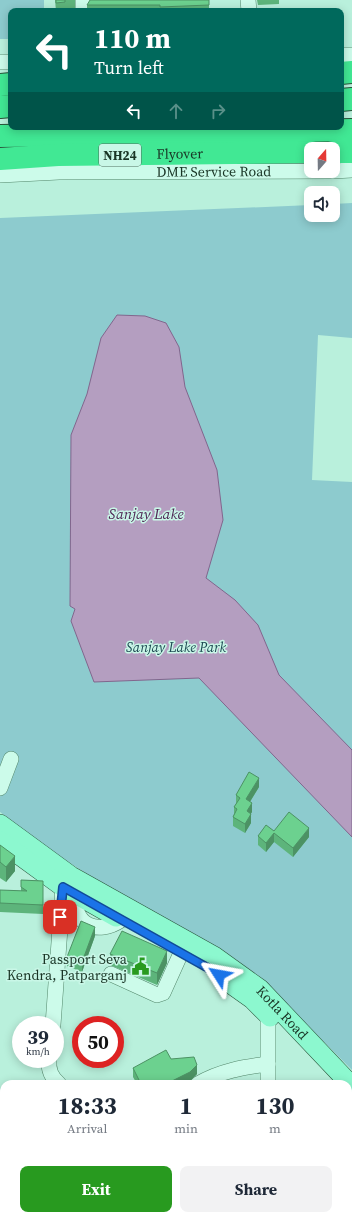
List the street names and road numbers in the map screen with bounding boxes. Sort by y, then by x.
street label: Flyover [156,143,203,164]
road number: NH24 [99,144,141,166]
street label: DME Service Road [157,161,271,182]
street label: Kotla Road [252,981,313,1044]

